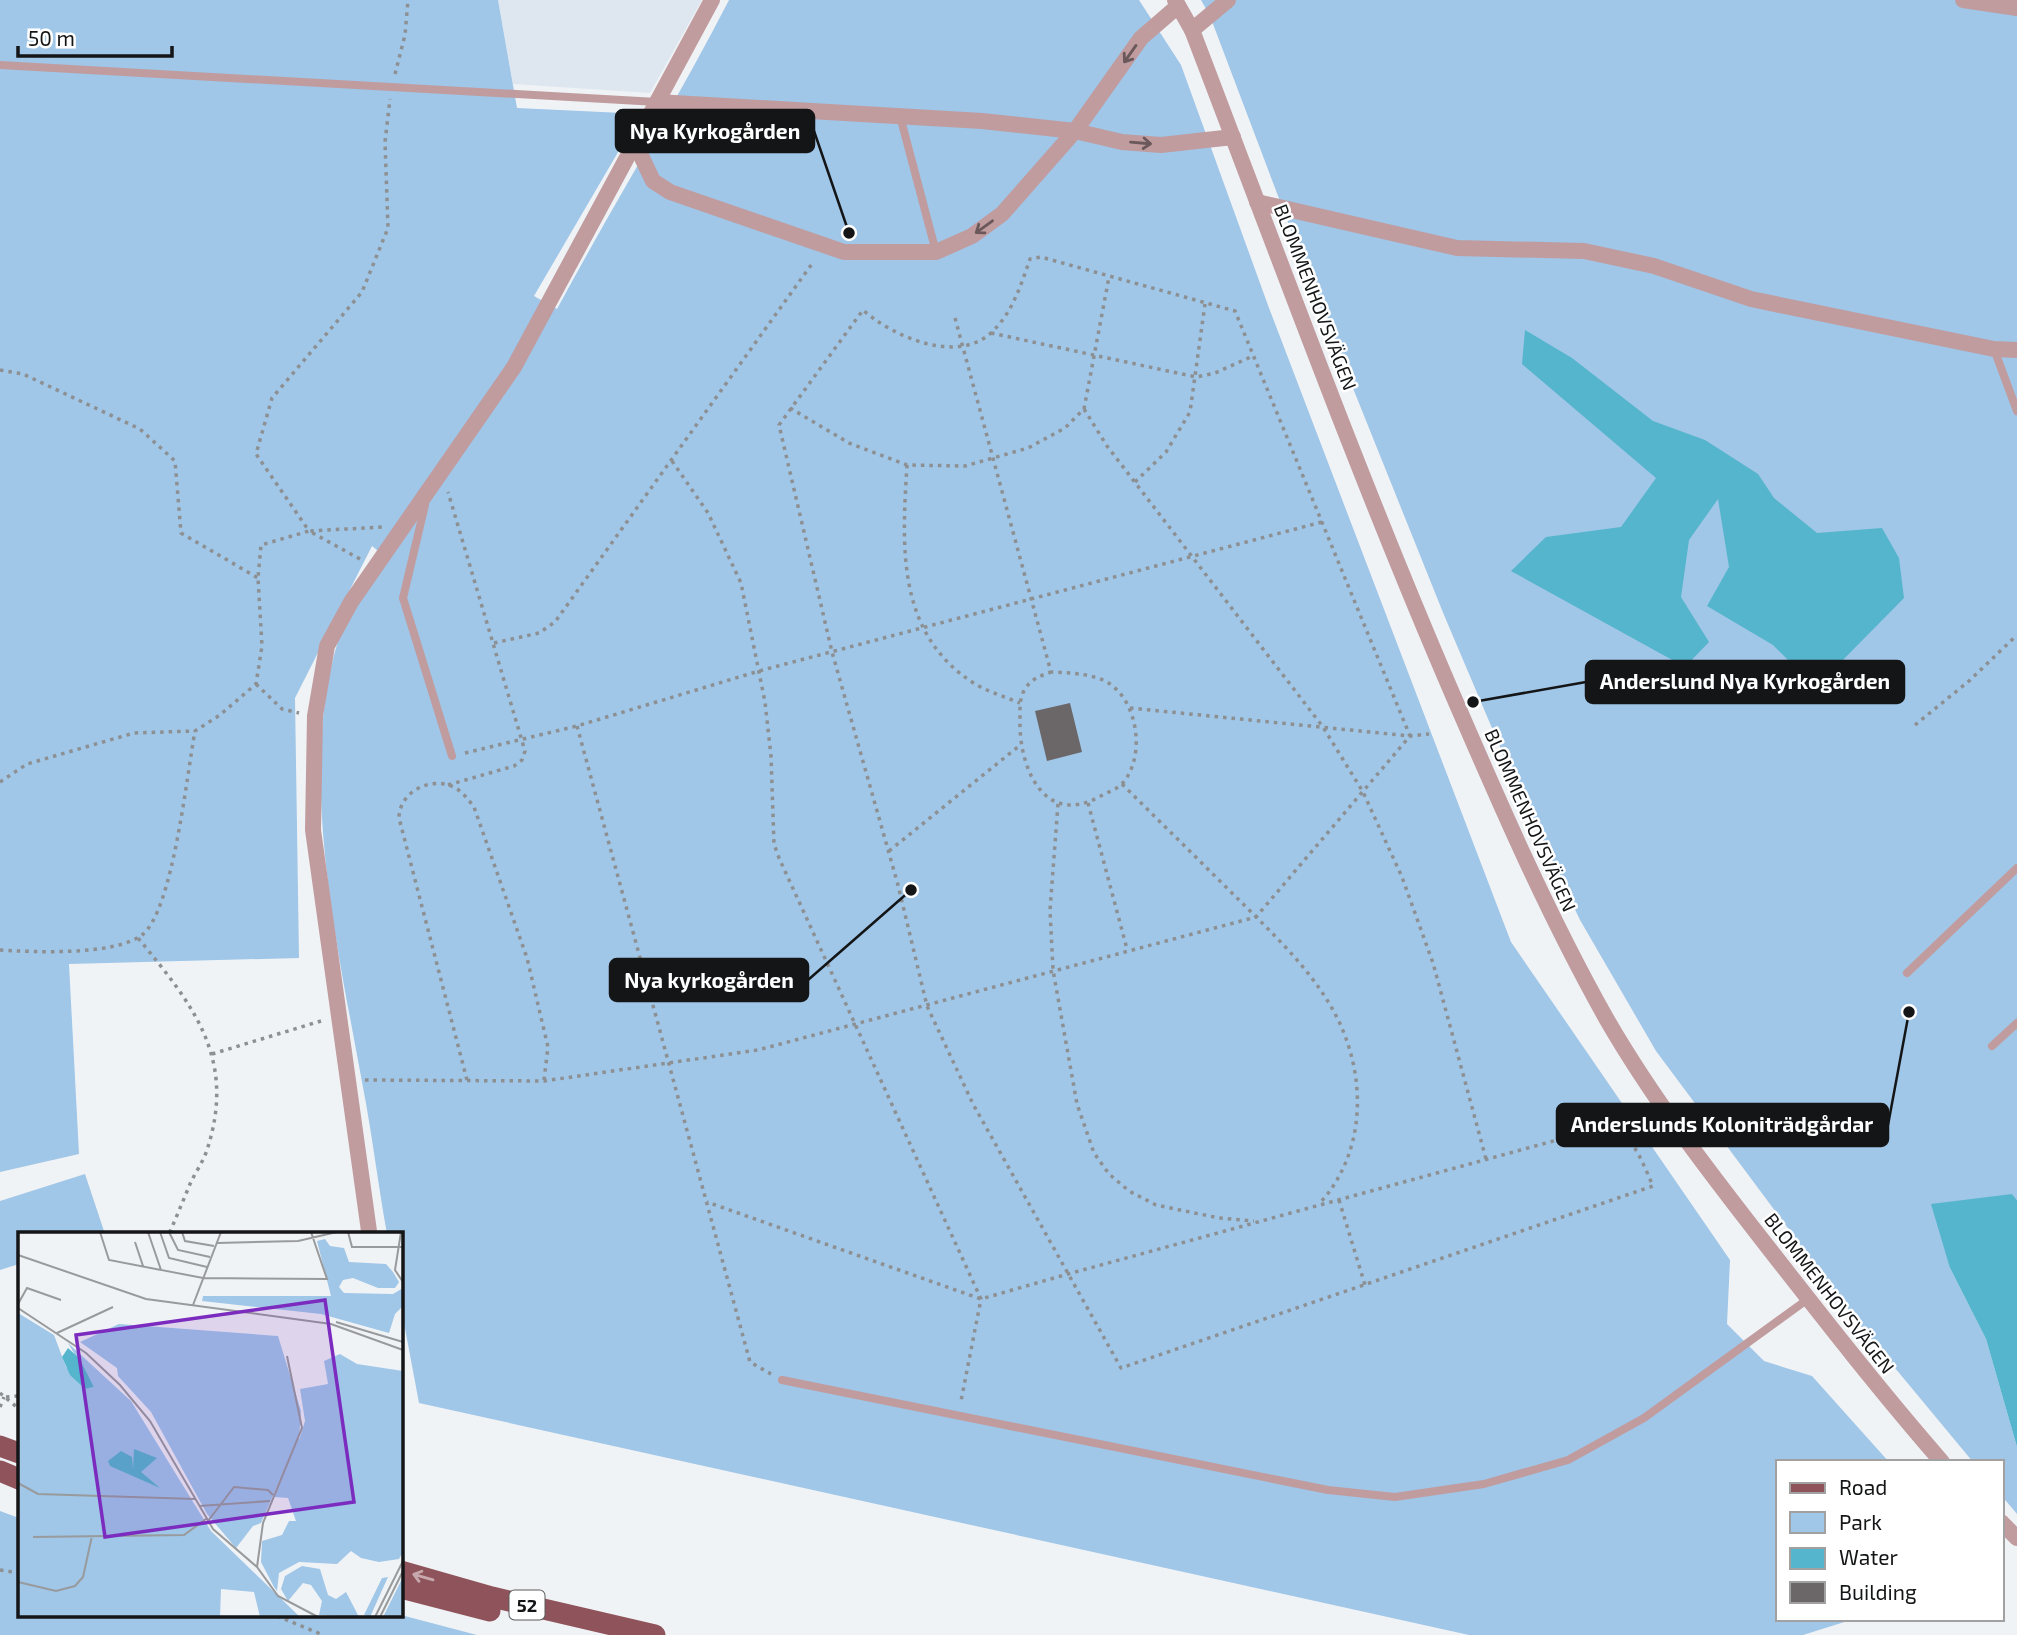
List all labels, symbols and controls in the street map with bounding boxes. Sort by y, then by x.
scale bar [18,14,172,58]
text: 50 m [28,25,75,50]
one-way arrow [1123,44,1137,63]
callout: Nya Kyrkogården [616,110,814,152]
text: Nya Kyrkogården [630,118,800,144]
one-way arrow [1130,137,1152,150]
street label: BLOMMENHOVSVÄGEN [1270,201,1362,393]
one-way arrow [975,220,994,235]
callout: Anderslund Nya Kyrkogården [1586,661,1904,703]
text: Anderslund Nya Kyrkogården [1600,668,1890,694]
street label: BLOMMENHOVSVÄGEN [1480,725,1582,915]
callout: Nya kyrkogården [610,959,808,1001]
text: Nya kyrkogården [624,967,794,993]
callout: Anderslunds Koloniträdgårdar [1557,1104,1888,1146]
text: Anderslunds Koloniträdgårdar [1571,1111,1873,1136]
street label: BLOMMENHOVSVÄGEN [1760,1208,1900,1378]
inset map [18,1232,402,1618]
legend [1776,1460,2003,1621]
text: Road [1839,1474,1887,1499]
text: Park [1839,1509,1882,1534]
text: Water [1839,1544,1898,1569]
one-way arrow [412,1570,435,1583]
text: Building [1839,1579,1917,1604]
road number: 52 [510,1590,544,1620]

